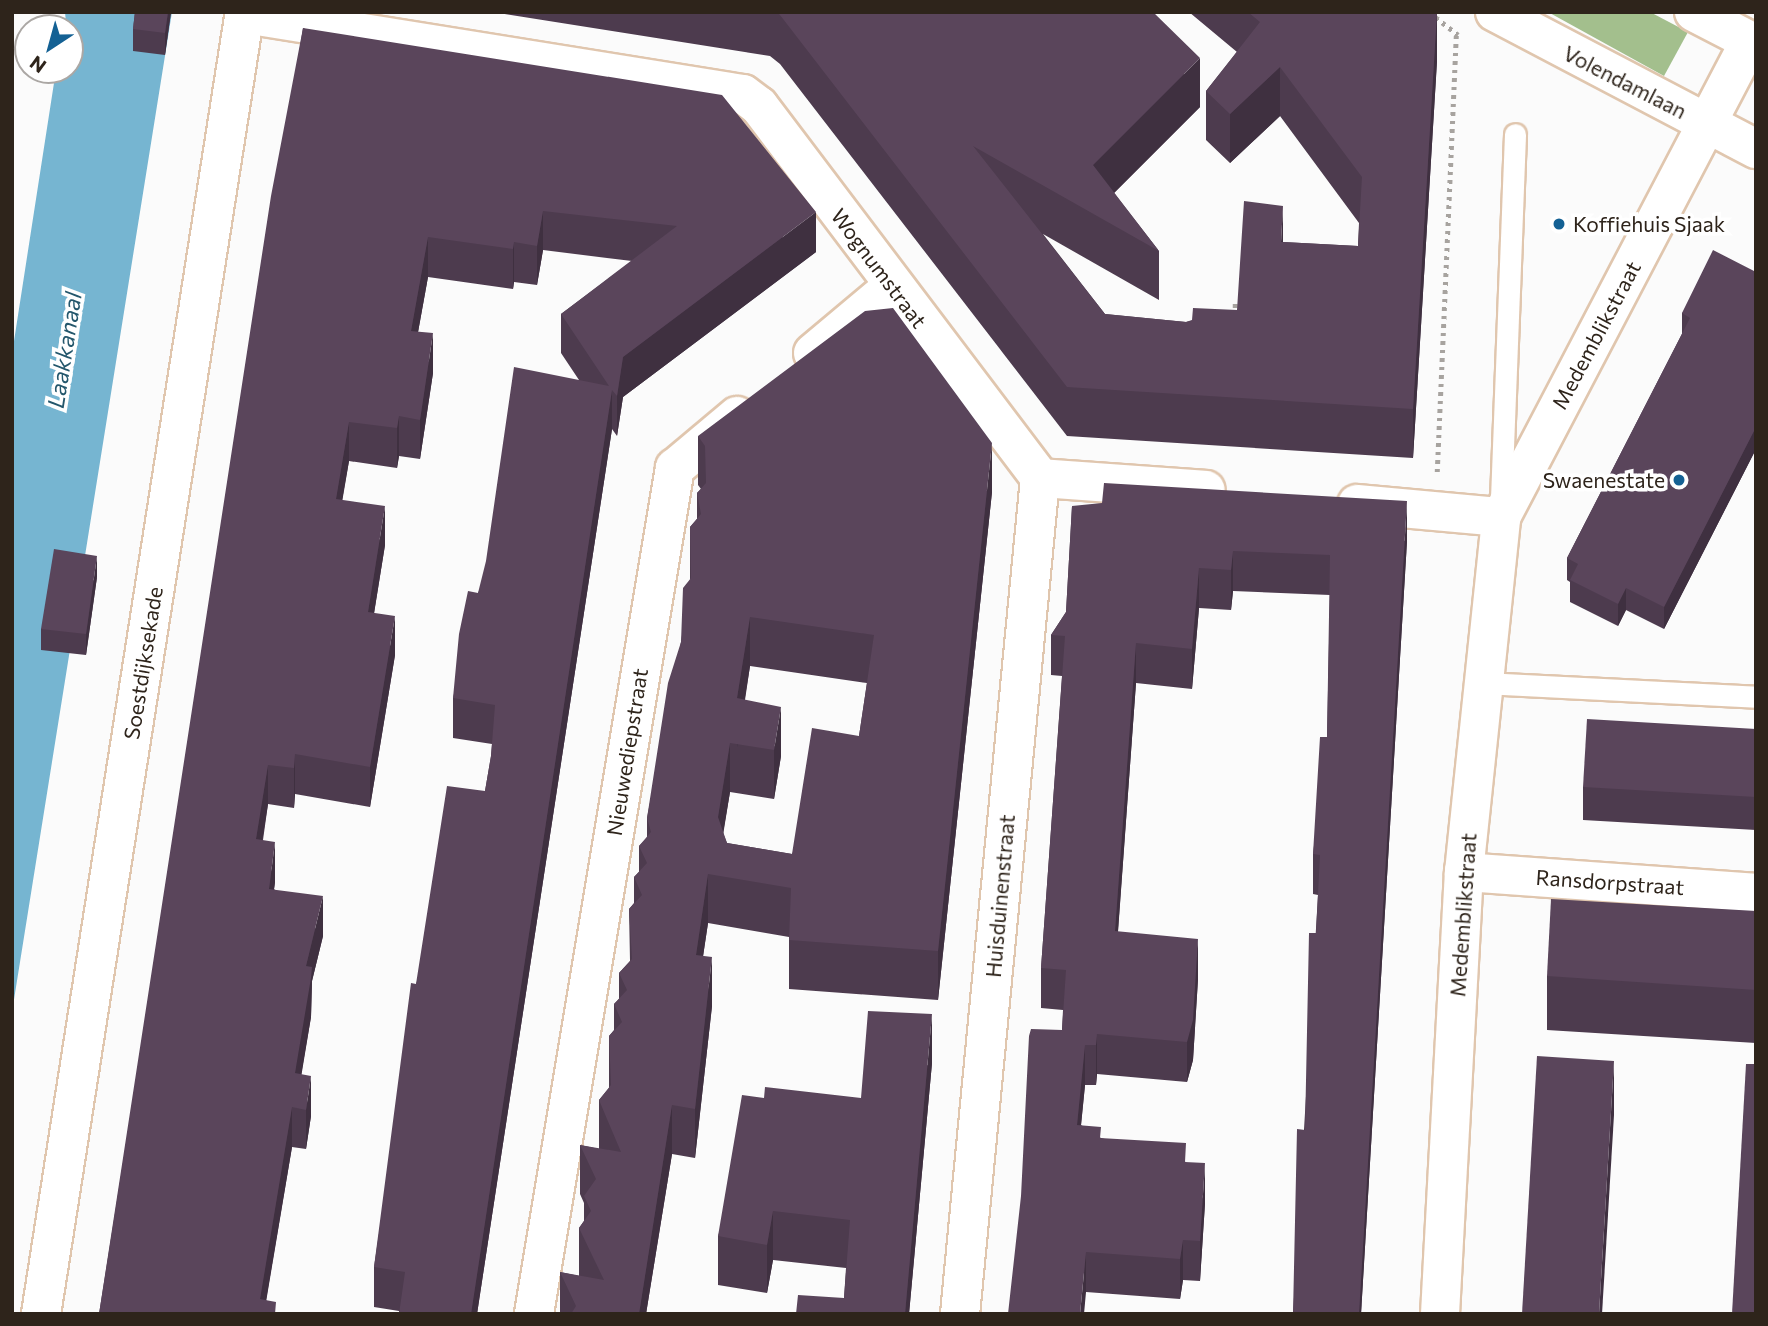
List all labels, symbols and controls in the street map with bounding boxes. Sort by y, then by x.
north arrow [14,14,84,84]
street label: Volendamlaan [1559,40,1691,124]
text: N [25,51,50,78]
street label: Wognumstraat [826,203,932,333]
place label: Koffiehuis Sjaak [1573,211,1725,237]
marker: Koffiehuis Sjaak [1551,216,1567,232]
street label: Medemblikstraat [1546,257,1646,413]
water label: Laakkanaal [41,290,87,410]
place label: Swaenestate [1543,467,1665,493]
marker: Swaenestate [1671,472,1687,488]
street label: Soestdijksekade [118,585,168,741]
street label: Nieuwediepstraat [601,666,653,838]
street label: Huisduinenstraat [980,813,1020,979]
street label: Medemblikstraat [1445,832,1481,998]
street label: Ransdorpstraat [1535,864,1685,900]

